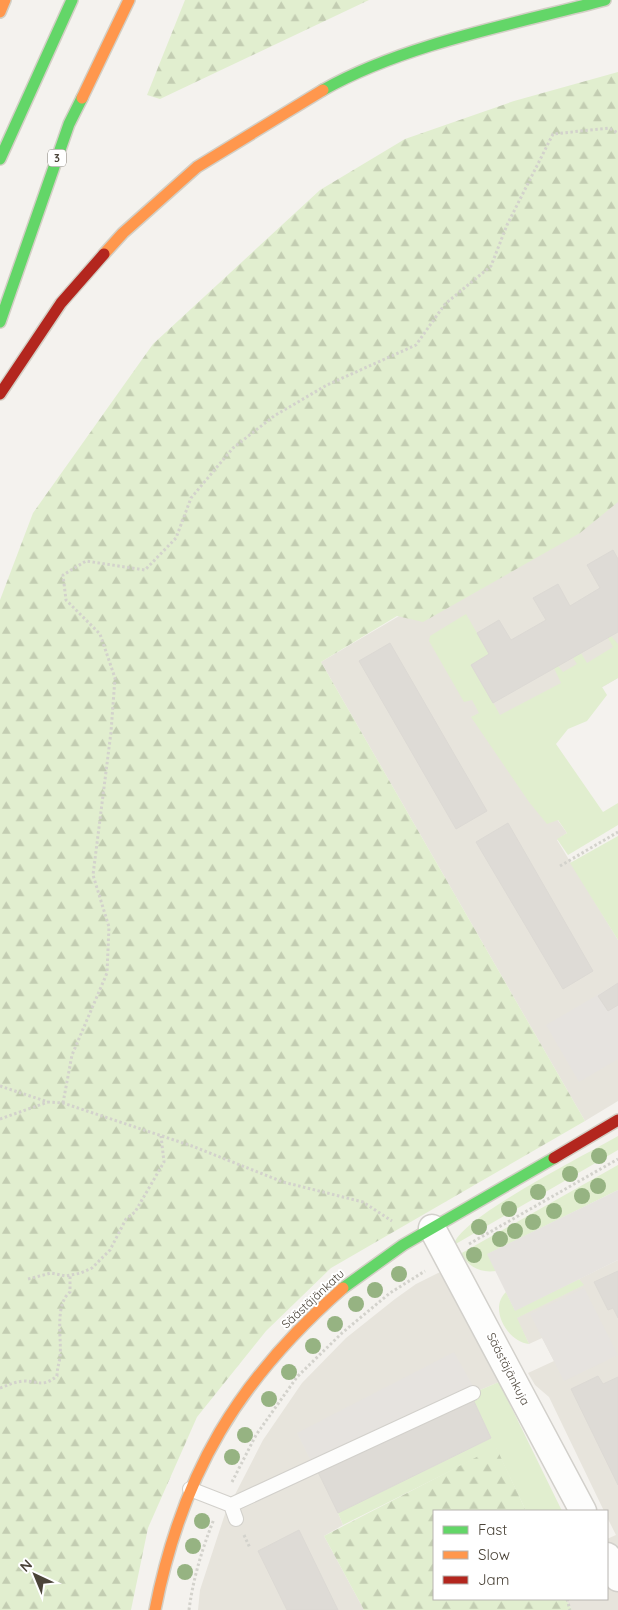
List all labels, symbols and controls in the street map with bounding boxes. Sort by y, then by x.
road number: 3 [48,150,66,167]
street label: Säästäjänkatu [278,1266,347,1332]
street label: Säästäjänkuja [484,1330,533,1408]
legend [433,1510,608,1600]
text: Fast [478,1520,507,1539]
text: Slow [478,1545,510,1564]
north arrow [10,1550,60,1600]
text: N [16,1556,36,1576]
text: Jam [478,1570,509,1589]

